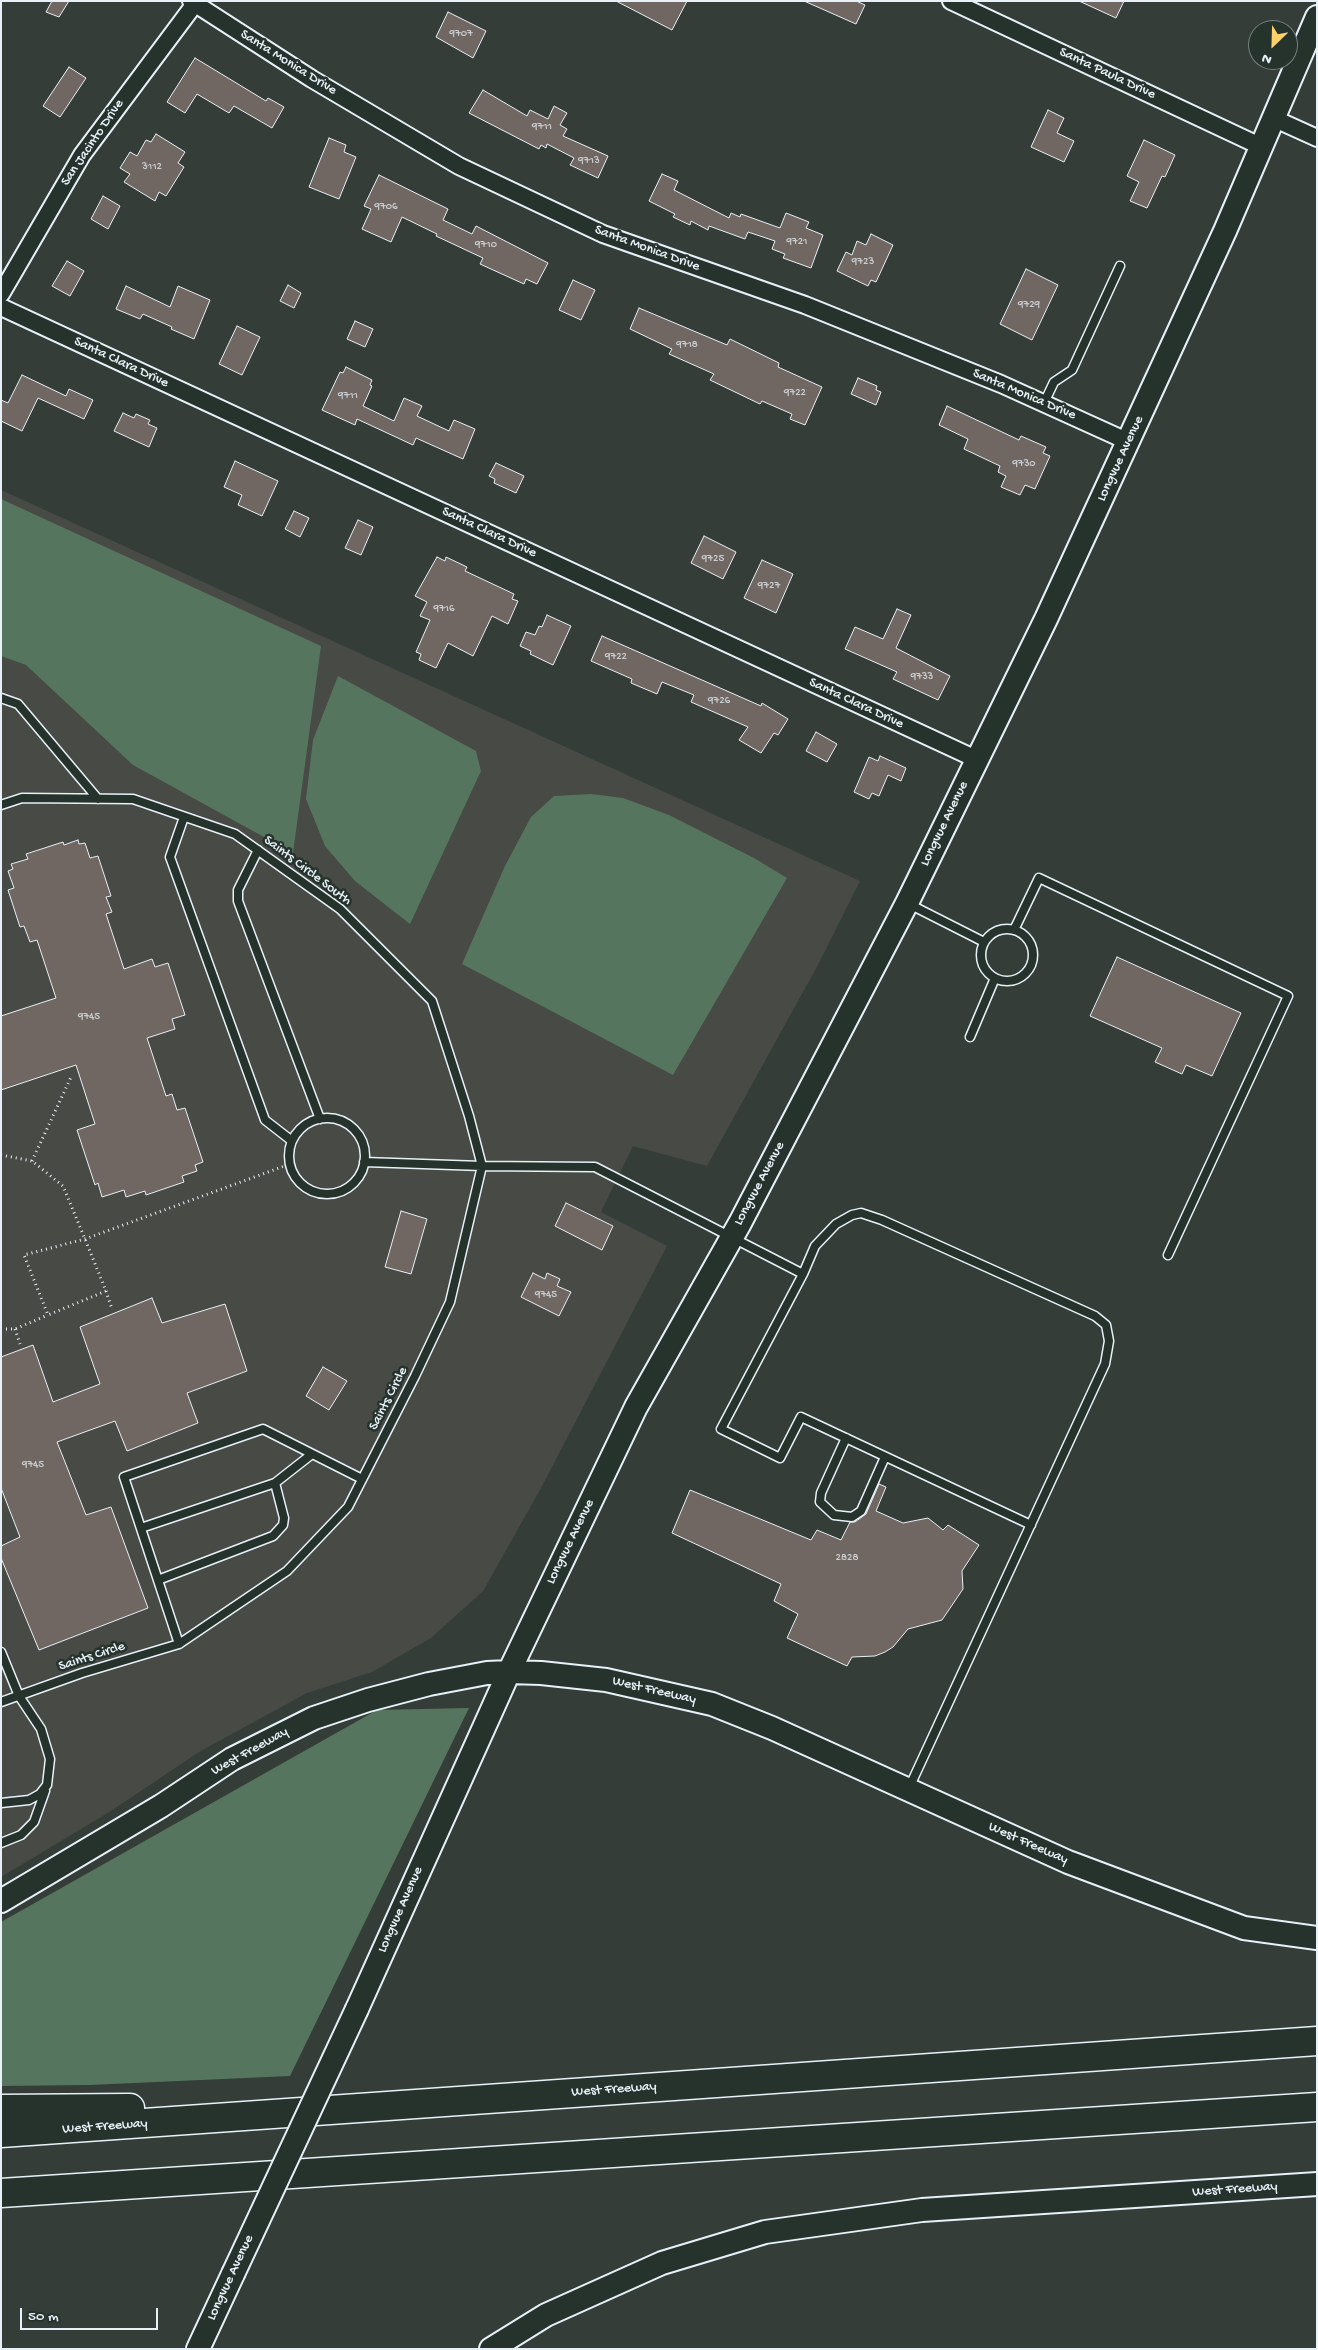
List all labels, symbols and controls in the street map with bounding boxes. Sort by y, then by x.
north arrow [1248,20,1298,70]
street label: Santa Monica Drive [237,27,339,99]
house number: 9707 [449,27,473,41]
street label: Santa Paula Drive [1056,44,1158,104]
text: N [1259,49,1275,68]
street label: San Jacinto Drive [58,97,128,189]
house number: 9711 [532,120,552,134]
house number: 9713 [578,154,600,168]
house number: 3112 [142,160,162,174]
house number: 9706 [374,200,398,214]
street label: Santa Monica Drive [592,222,702,276]
house number: 9721 [786,235,808,249]
house number: 9710 [475,238,497,252]
house number: 9723 [852,255,874,269]
house number: 9729 [1018,298,1040,312]
street label: Santa Clara Drive [71,334,171,392]
house number: 9718 [676,338,698,352]
street label: Santa Monica Drive [970,366,1078,424]
house number: 9722 [784,386,806,400]
house number: 9711 [338,389,358,403]
street label: Longvue Avenue [1094,414,1148,504]
house number: 9730 [1012,457,1036,471]
street label: Santa Clara Drive [439,504,539,562]
house number: 9725 [702,552,724,566]
house number: 9727 [758,579,780,593]
house number: 9716 [433,602,455,616]
house number: 9722 [605,650,627,664]
house number: 9733 [911,670,933,684]
street label: Santa Clara Drive [806,675,906,733]
house number: 9726 [708,694,730,708]
street label: Longvue Avenue [917,779,973,869]
street label: Saints Circle South [260,832,354,910]
house number: 9745 [78,1010,100,1024]
street label: Longvue Avenue [731,1139,789,1229]
house number: 9745 [535,1288,557,1302]
street label: Saints Circle [366,1365,412,1433]
house number: 9745 [22,1458,44,1472]
street label: Longvue Avenue [543,1497,599,1587]
house number: 2828 [836,1551,858,1565]
street label: Saints Circle [57,1638,127,1676]
street label: West Freeway [611,1673,697,1709]
street label: West Freeway [209,1724,291,1780]
street label: West Freeway [986,1819,1070,1869]
street label: Longvue Avenue [375,1864,427,1956]
street label: West Freeway [571,2079,657,2101]
street label: West Freeway [62,2116,148,2138]
street label: West Freeway [1192,2179,1278,2201]
street label: Longvue Avenue [204,2233,258,2323]
scale bar [22,2298,160,2330]
text: 50 m [28,2308,59,2326]

